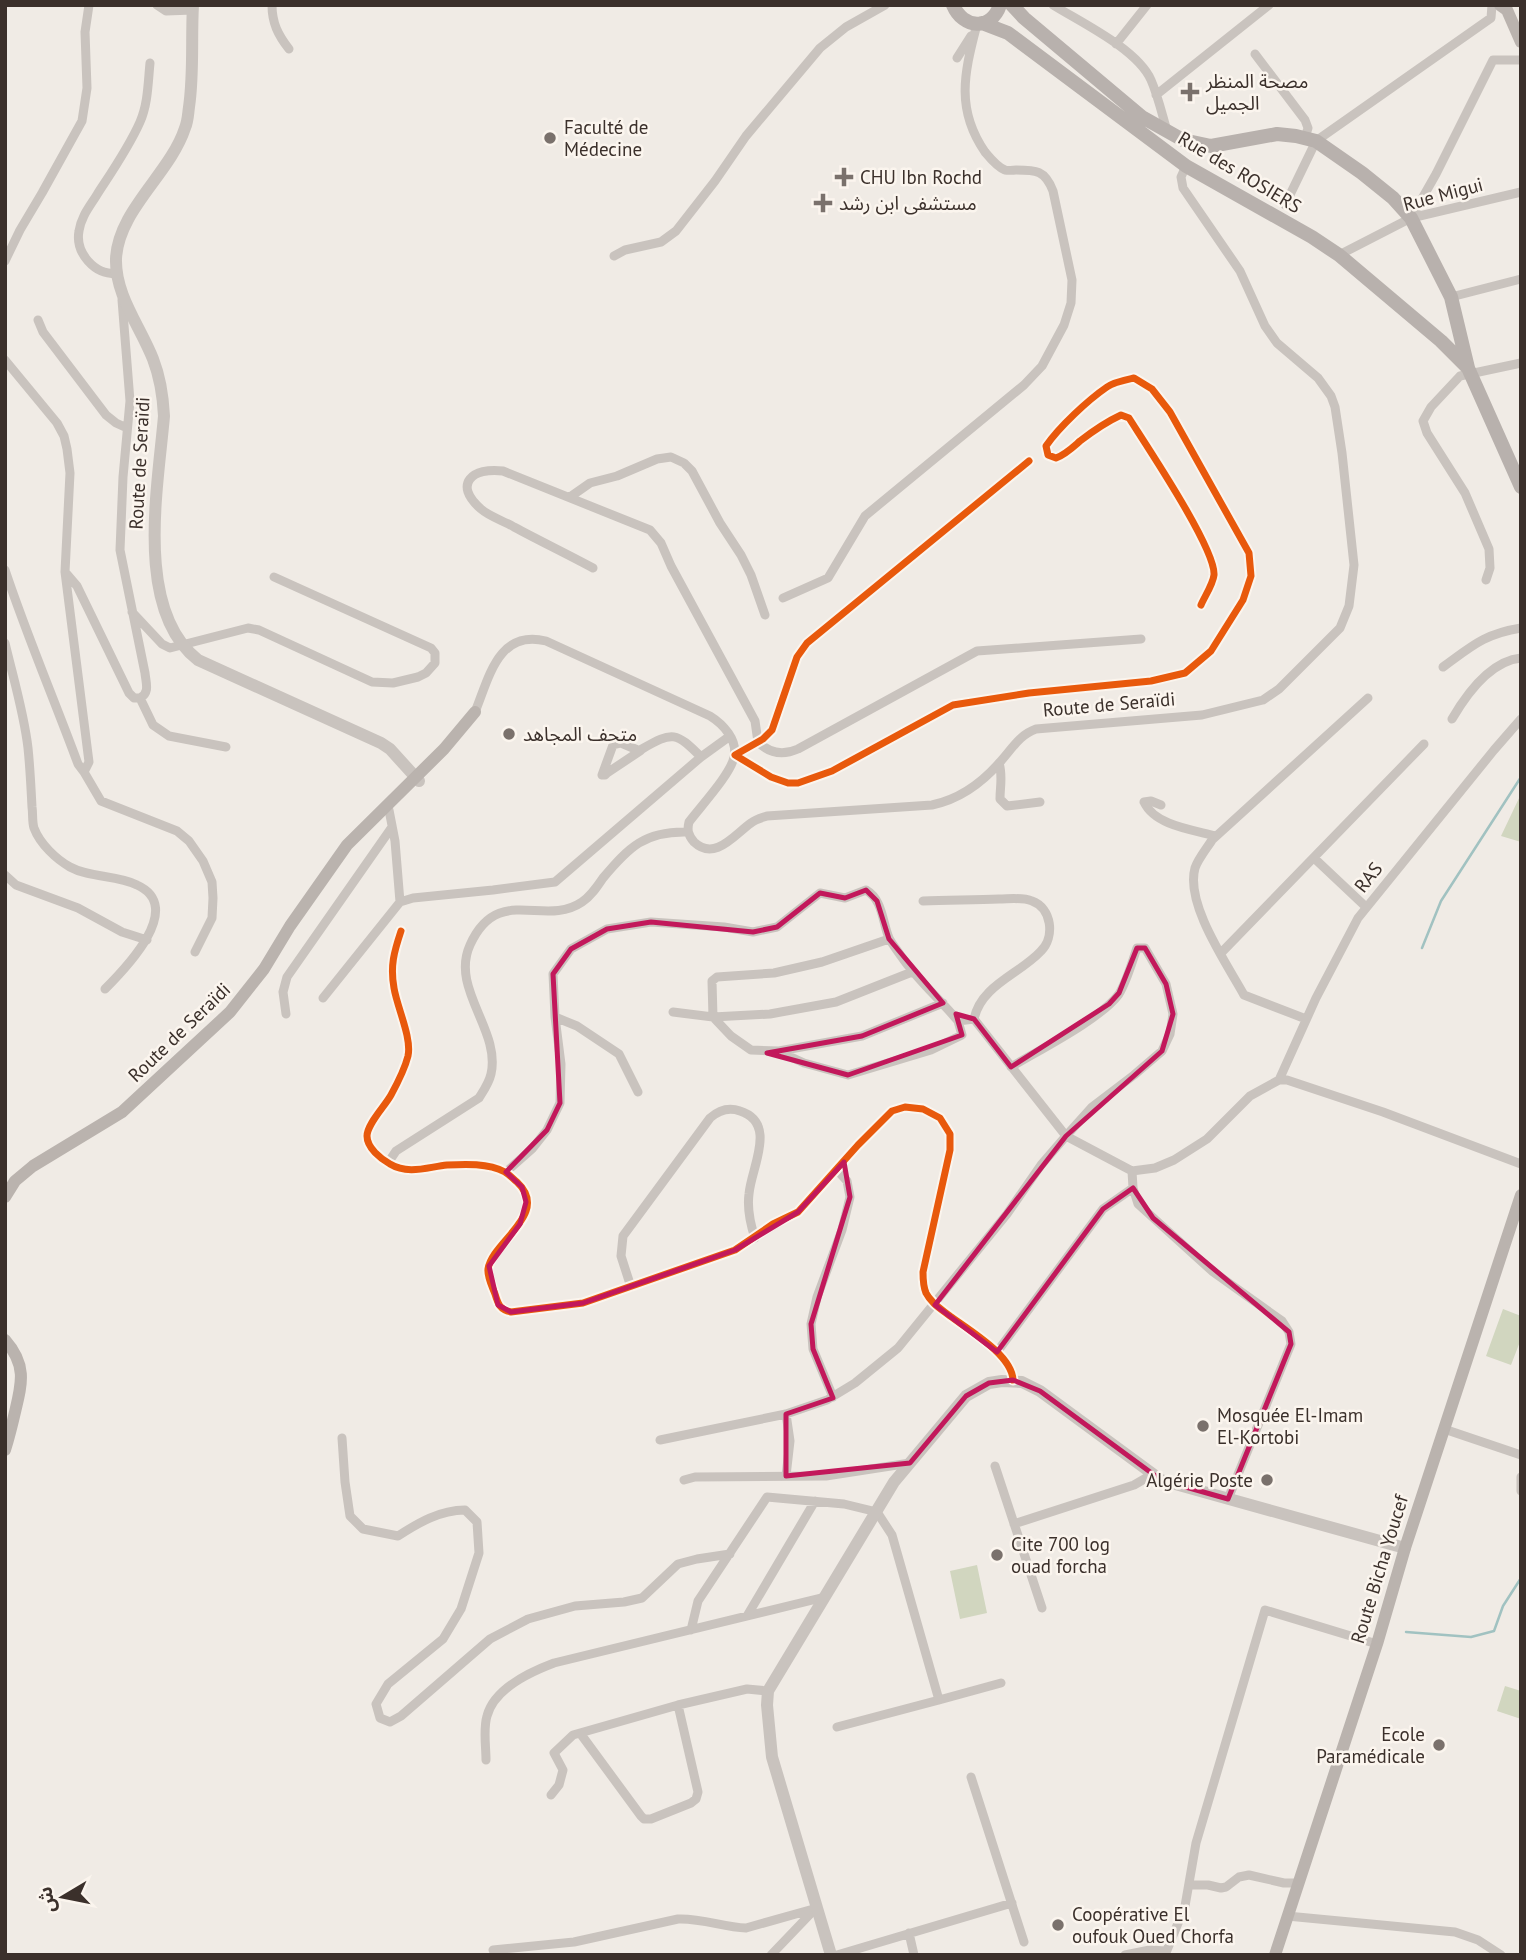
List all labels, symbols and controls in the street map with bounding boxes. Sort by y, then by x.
place label: مصحة المنظر الجميل [1205,69,1308,115]
marker: مصحة المنظر الجميل [1180,82,1200,102]
place label: Faculté de Médecine [564,115,648,161]
street label: Rue des ROSIERS [1174,126,1306,218]
marker: Faculté de Médecine [542,130,558,146]
place label: CHU Ibn Rochd [860,165,982,189]
marker: CHU Ibn Rochd [834,167,854,187]
street label: Rue Migui [1400,172,1486,216]
place label: مستشفى ابن رشد [839,191,977,215]
marker: مستشفى ابن رشد [813,193,833,213]
street label: Route de Seraïdi [124,396,154,530]
street label: Route de Seraïdi [1042,686,1176,722]
place label: متحف المجاهد [523,722,637,746]
marker: متحف المجاهد [501,726,517,742]
street label: RAS [1349,857,1387,897]
street label: Route de Seraïdi [123,977,235,1087]
place label: Mosquée El-Imam El-Kortobi [1217,1403,1363,1449]
marker: Mosquée El-Imam El-Kortobi [1195,1418,1211,1434]
place label: Algérie Poste [1146,1468,1253,1492]
marker: Algérie Poste [1259,1472,1275,1488]
street label: Route Bicha Youcef [1345,1491,1413,1646]
place label: Cite 700 log ouad forcha [1011,1532,1110,1578]
marker: Cite 700 log ouad forcha [989,1547,1005,1563]
place label: Ecole Paramédicale [1316,1722,1425,1768]
marker: Ecole Paramédicale [1431,1737,1447,1753]
north arrow [28,1862,98,1932]
text: ش [32,1885,60,1915]
place label: Coopérative El oufouk Oued Chorfa [1072,1902,1234,1948]
marker: Coopérative El oufouk Oued Chorfa [1050,1917,1066,1933]

